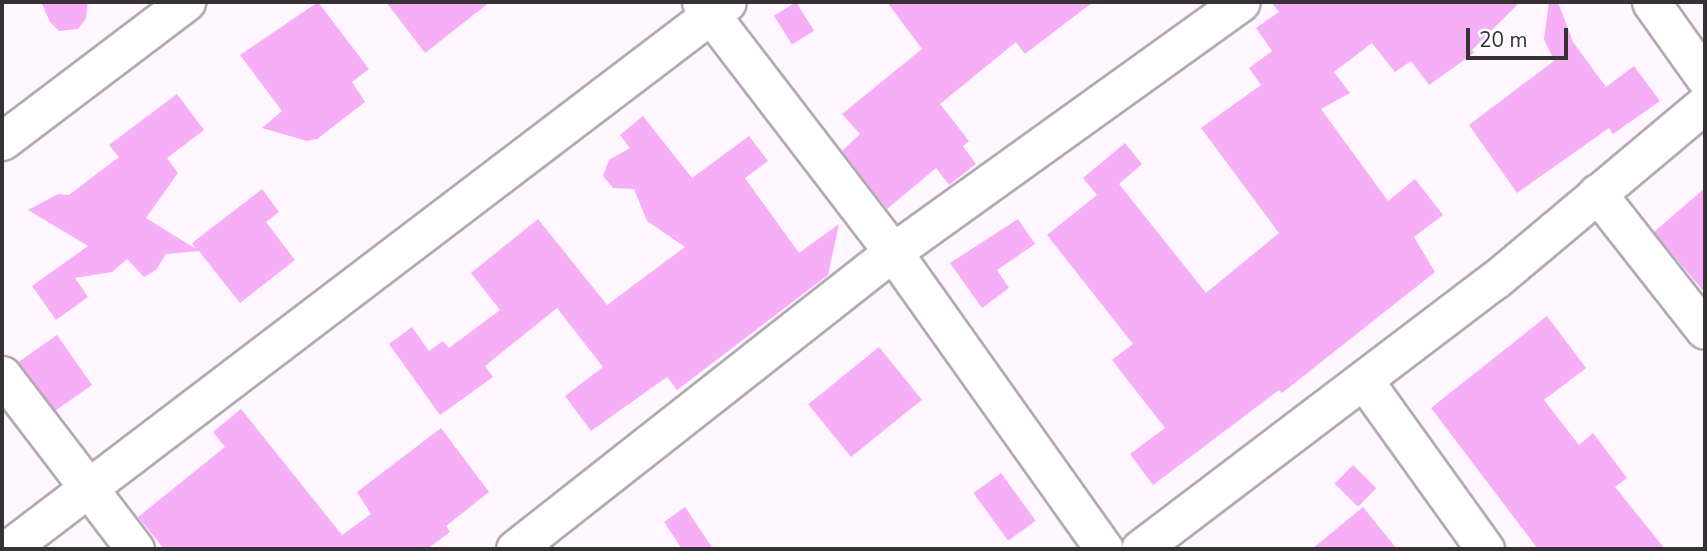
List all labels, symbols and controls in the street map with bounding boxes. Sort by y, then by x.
scale bar [1469,14,1570,58]
text: 20 m [1479,26,1528,54]

